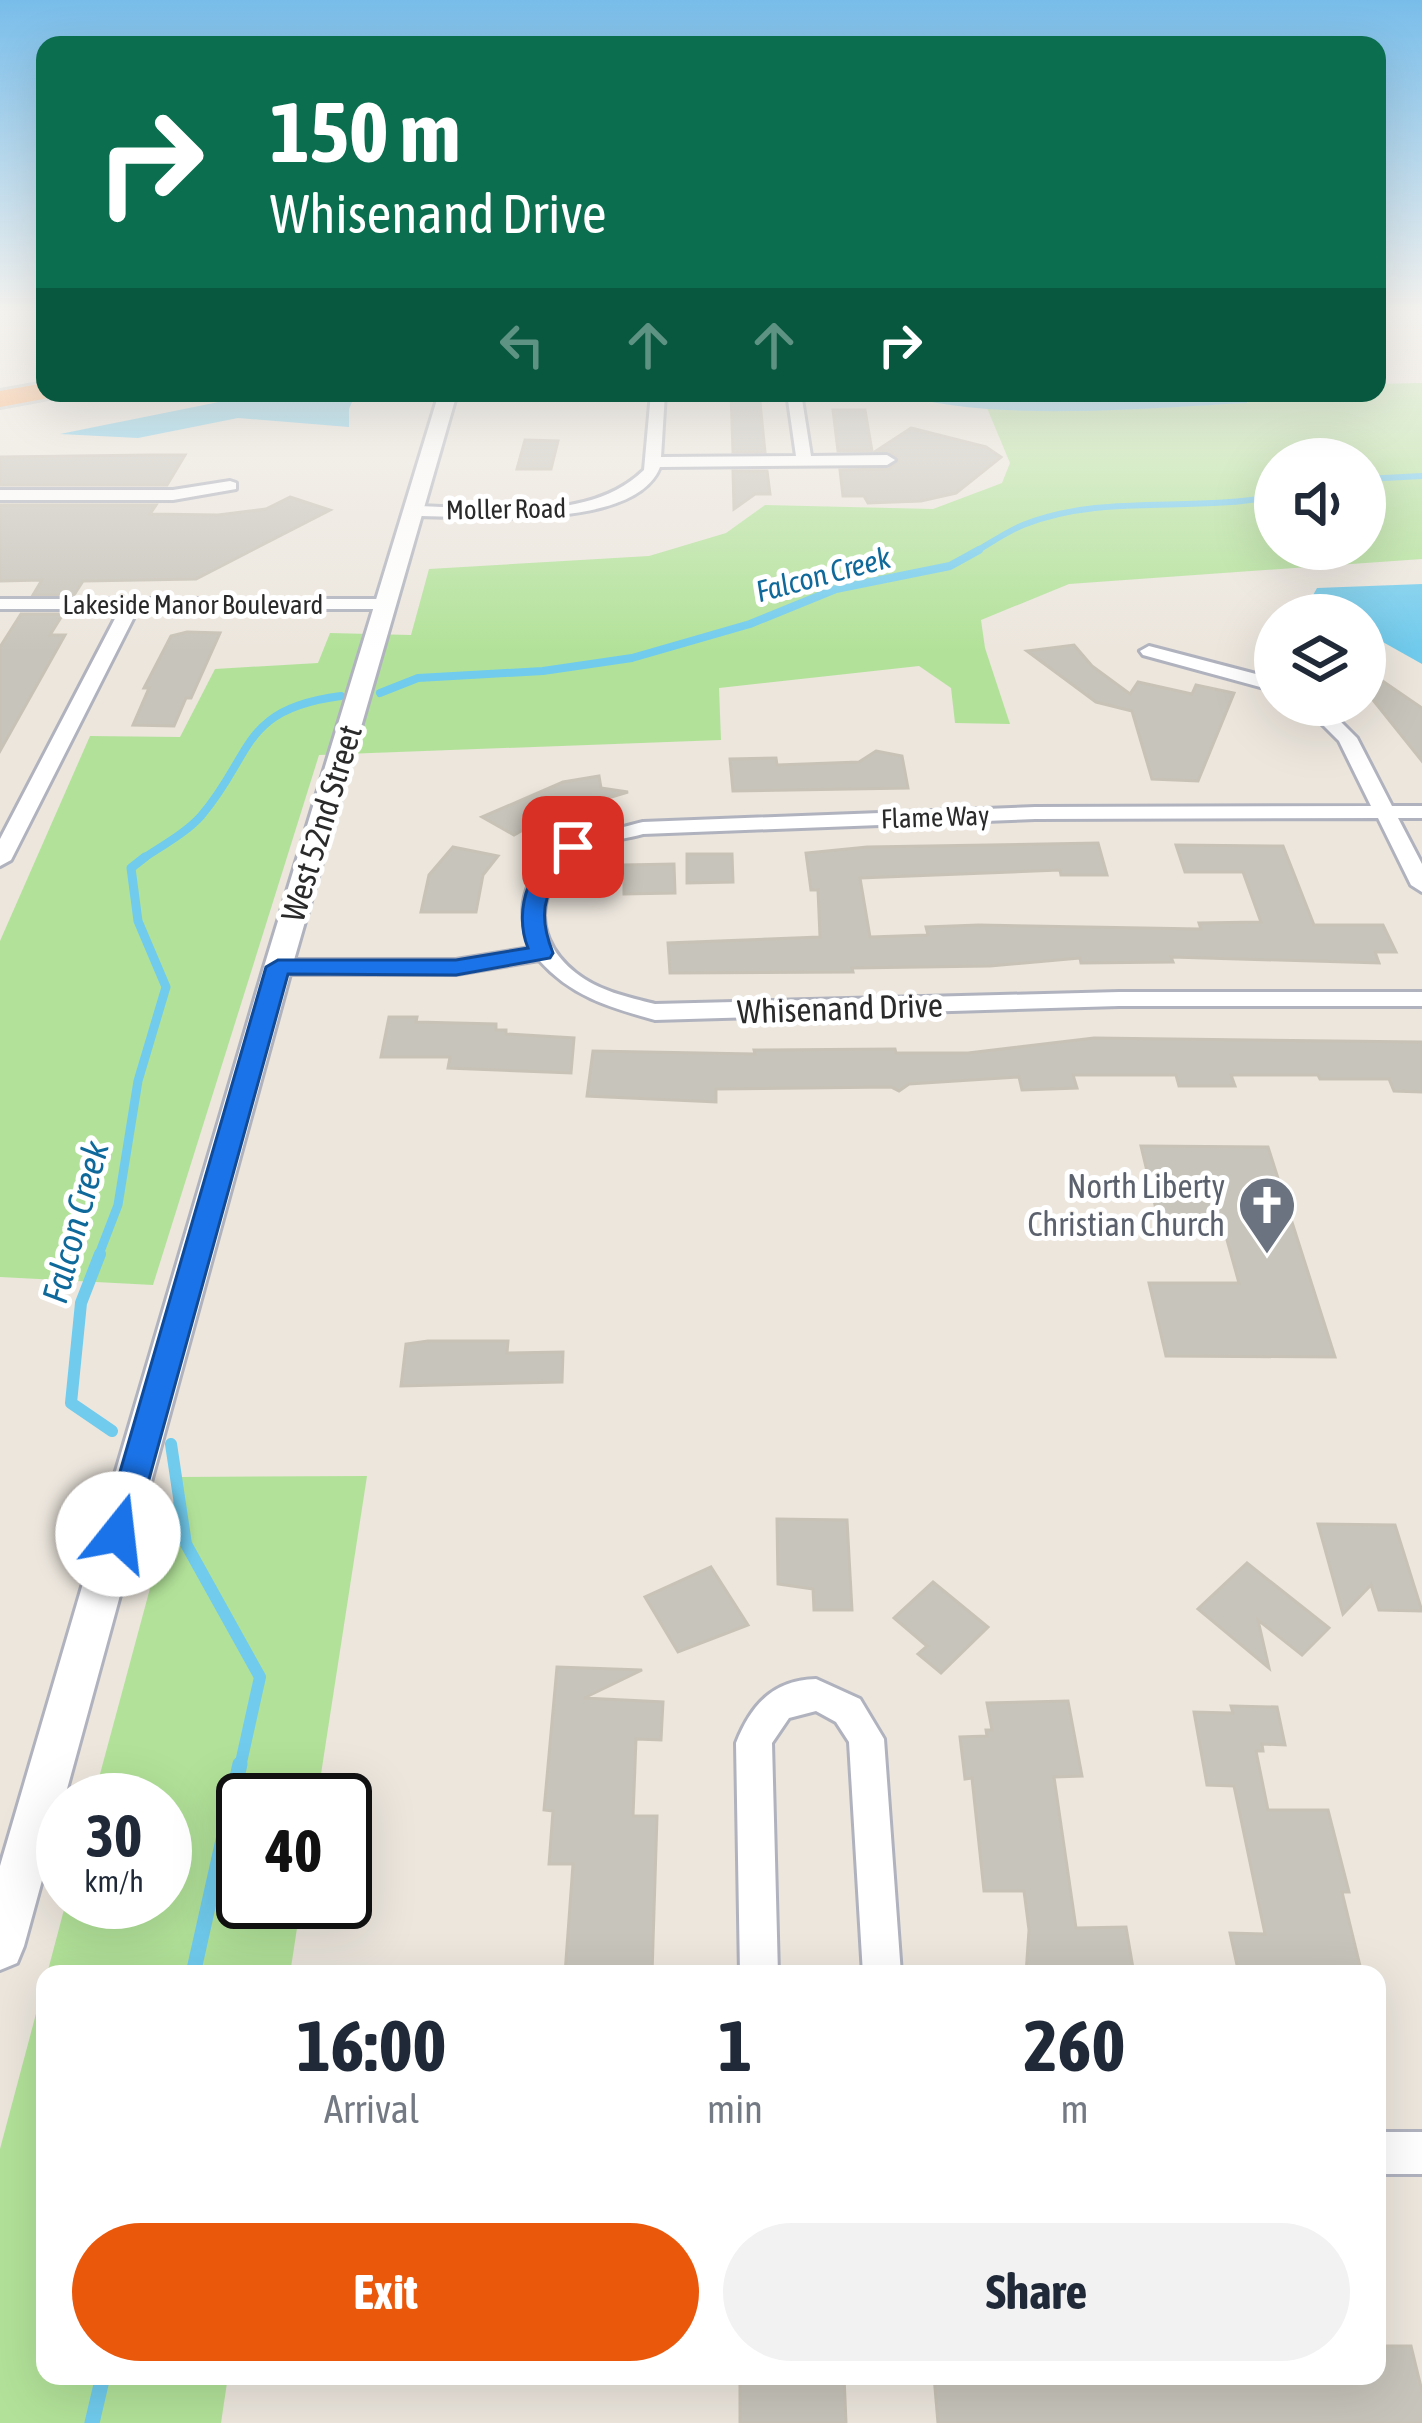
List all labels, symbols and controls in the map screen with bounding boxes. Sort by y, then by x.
icon: right [72,84,228,240]
text: 150 m [270,84,460,180]
text: Whisenand Drive [270,183,607,244]
icon: left [489,312,555,378]
icon: ahead [615,312,681,378]
icon: ahead [741,312,807,378]
icon: right [867,312,933,378]
map controls [1254,438,1386,726]
button: sound [1254,438,1386,570]
street label: Moller Road [446,492,566,526]
water label: Falcon Creek [752,540,895,608]
street label: Lakeside Manor Boulevard [63,589,323,620]
button: layers [1254,594,1386,726]
street label: West 52nd Street [273,720,369,926]
pin [522,796,624,898]
street label: Flame Way [880,800,990,834]
icon: arrive [540,814,606,880]
street label: Whisenand Drive [737,985,943,1031]
water label: Falcon Creek [33,1135,117,1307]
place label: North Liberty Christian Church [1027,1167,1225,1243]
church icon: North Liberty Christian Church [1236,1174,1298,1256]
position arrow [55,1471,181,1597]
speed limit sign: 40 [216,1773,372,1929]
text: 30 [86,1801,142,1870]
text: km/h [84,1864,144,1898]
text: 16:00 [297,2004,446,2086]
text: 1 [718,2004,752,2086]
text: 260 [1024,2004,1125,2086]
text: Arrival [324,2087,419,2131]
text: min [707,2087,763,2131]
text: m [1060,2087,1089,2131]
button: Exit [72,2223,699,2361]
button: Share [723,2223,1350,2361]

